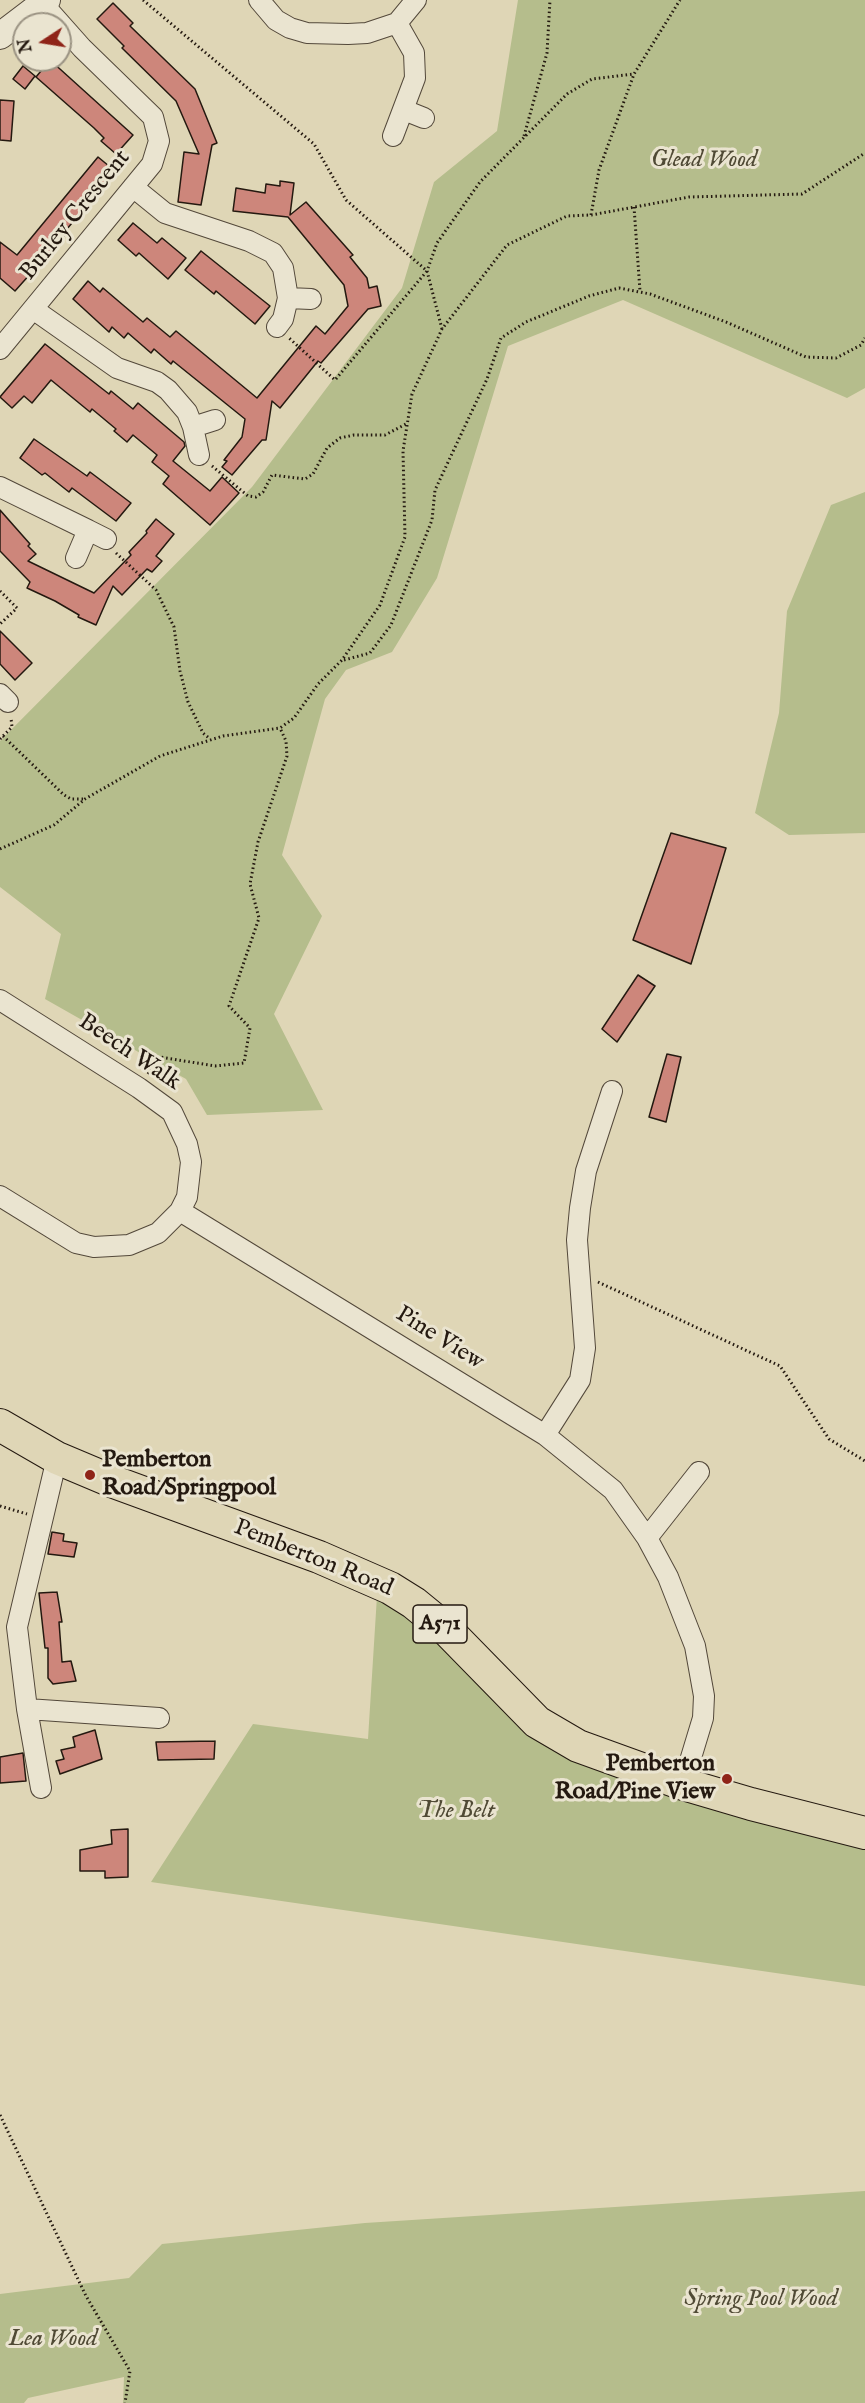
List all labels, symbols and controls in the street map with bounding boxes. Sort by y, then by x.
north arrow [12,12,72,72]
text: N [15,36,38,54]
street label: Burley Crescent [15,145,137,287]
park label: Glead Wood [651,147,757,175]
street label: Beech Walk [72,1008,186,1098]
street label: Pine View [390,1301,488,1377]
place label: Pemberton Road/Springpool [102,1447,276,1503]
marker: Pemberton Road/Springpool [83,1468,97,1482]
street label: Pemberton Road [229,1514,397,1604]
road number: A571 [413,1605,467,1643]
place label: Pemberton Road/Pine View [554,1751,715,1807]
marker: Pemberton Road/Pine View [720,1772,734,1786]
park label: The Belt [417,1798,495,1826]
park label: Spring Pool Wood [684,2286,838,2314]
park label: Lea Wood [9,2326,97,2354]

